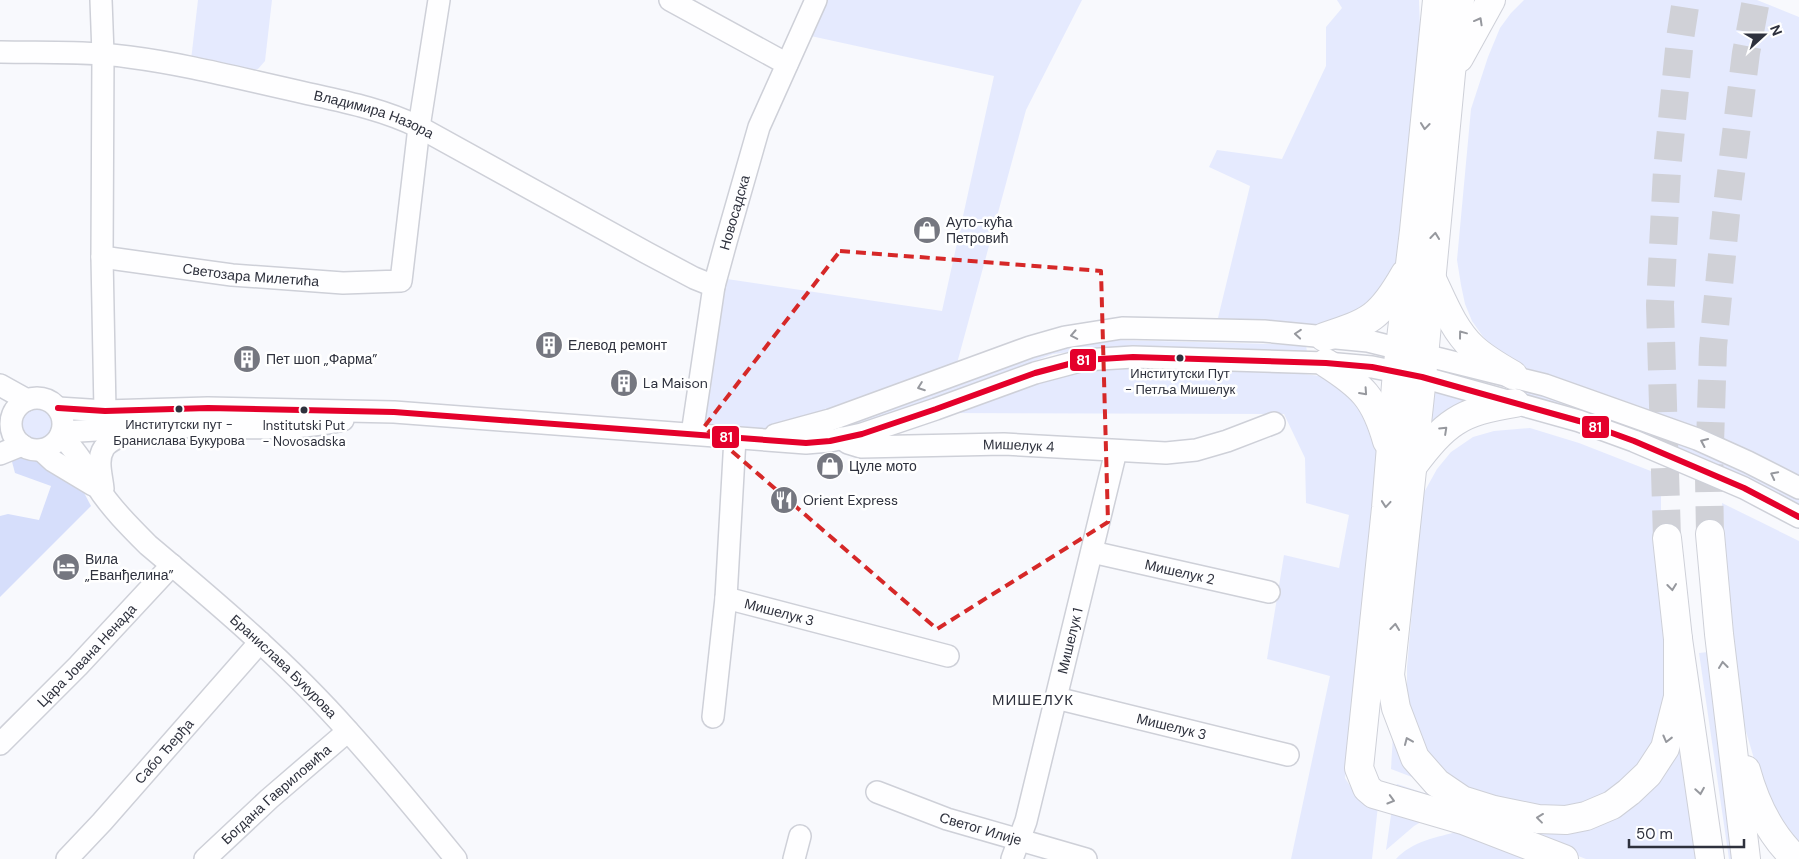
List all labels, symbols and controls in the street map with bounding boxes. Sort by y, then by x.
north arrow [1739,10,1789,60]
one-way arrow [1473,17,1483,26]
text: N [1766,22,1786,38]
street label: Владимира Назора [312,86,437,143]
one-way arrow [1419,122,1430,130]
street label: Новосадска [715,173,754,252]
place label: Ауто-кућа Петровић [946,213,1013,247]
shop icon: Ауто-кућа Петровић [912,215,942,245]
one-way arrow [1429,232,1440,240]
street label: Светозара Милетића [181,259,320,290]
one-way arrow [1070,329,1079,340]
one-way arrow [1294,329,1302,340]
building icon: Елевод ремонт [534,330,564,360]
one-way arrow [1459,331,1467,340]
place label: Елевод ремонт [568,336,668,354]
building icon: Пет шоп „Фарма” [232,344,262,374]
line badge: 81 [1069,348,1097,372]
place label: Пет шоп „Фарма” [266,350,377,368]
text: 81 [1076,351,1090,369]
marker: Институтски Пут - Петља Мишелук [1175,353,1185,363]
place label: Институтски Пут - Петља Мишелук [1125,365,1235,398]
building icon: La Maison [609,368,639,398]
place label: La Maison [643,374,708,392]
one-way arrow [917,382,925,392]
one-way arrow [1358,387,1367,396]
marker: Институтски пут - Бранислава Букурова [174,404,184,414]
marker: Institutski Put - Novosadska [299,405,309,415]
line badge: 81 [1581,415,1610,439]
place label: Институтски пут - Бранислава Букурова [113,416,246,449]
place label: Institutski Put - Novosadska [263,417,345,450]
text: 81 [1588,418,1602,436]
line badge: 81 [711,425,740,449]
one-way arrow [1438,427,1447,436]
text: 81 [719,428,733,446]
street label: Мишелук 4 [983,435,1055,456]
one-way arrow [1700,438,1709,449]
shop icon: Цуле мото [815,451,845,481]
place label: Цуле мото [849,457,917,475]
one-way arrow [1770,471,1779,481]
restaurant icon: Orient Express [769,485,799,515]
place label: Orient Express [803,491,898,509]
one-way arrow [1381,500,1392,508]
place label: Вила „Еванђелина” [85,550,174,584]
hotel icon: Вила „Еванђелина” [51,552,81,582]
street label: Мишелук 2 [1143,555,1216,588]
one-way arrow [1666,583,1677,591]
street label: Мишелук 3 [742,594,816,630]
street label: Цара Јована Ненада [33,600,141,711]
street label: Мишелук 1 [1053,606,1087,676]
street label: Бранислава Букурова [226,610,341,722]
one-way arrow [1389,623,1400,631]
one-way arrow [1718,660,1729,668]
district label: МИШЕЛУК [992,690,1074,710]
street label: Мишелук 3 [1135,709,1208,744]
street label: Сабо Ђерђа [131,715,198,788]
one-way arrow [1662,735,1673,744]
one-way arrow [1403,737,1414,746]
street label: Богдана Гавриловића [217,741,335,848]
one-way arrow [1694,788,1705,796]
one-way arrow [1387,794,1395,804]
street label: Светог Илије [937,808,1024,849]
one-way arrow [1536,813,1544,824]
scale bar [1629,816,1744,848]
text: 50 m [1636,824,1673,844]

